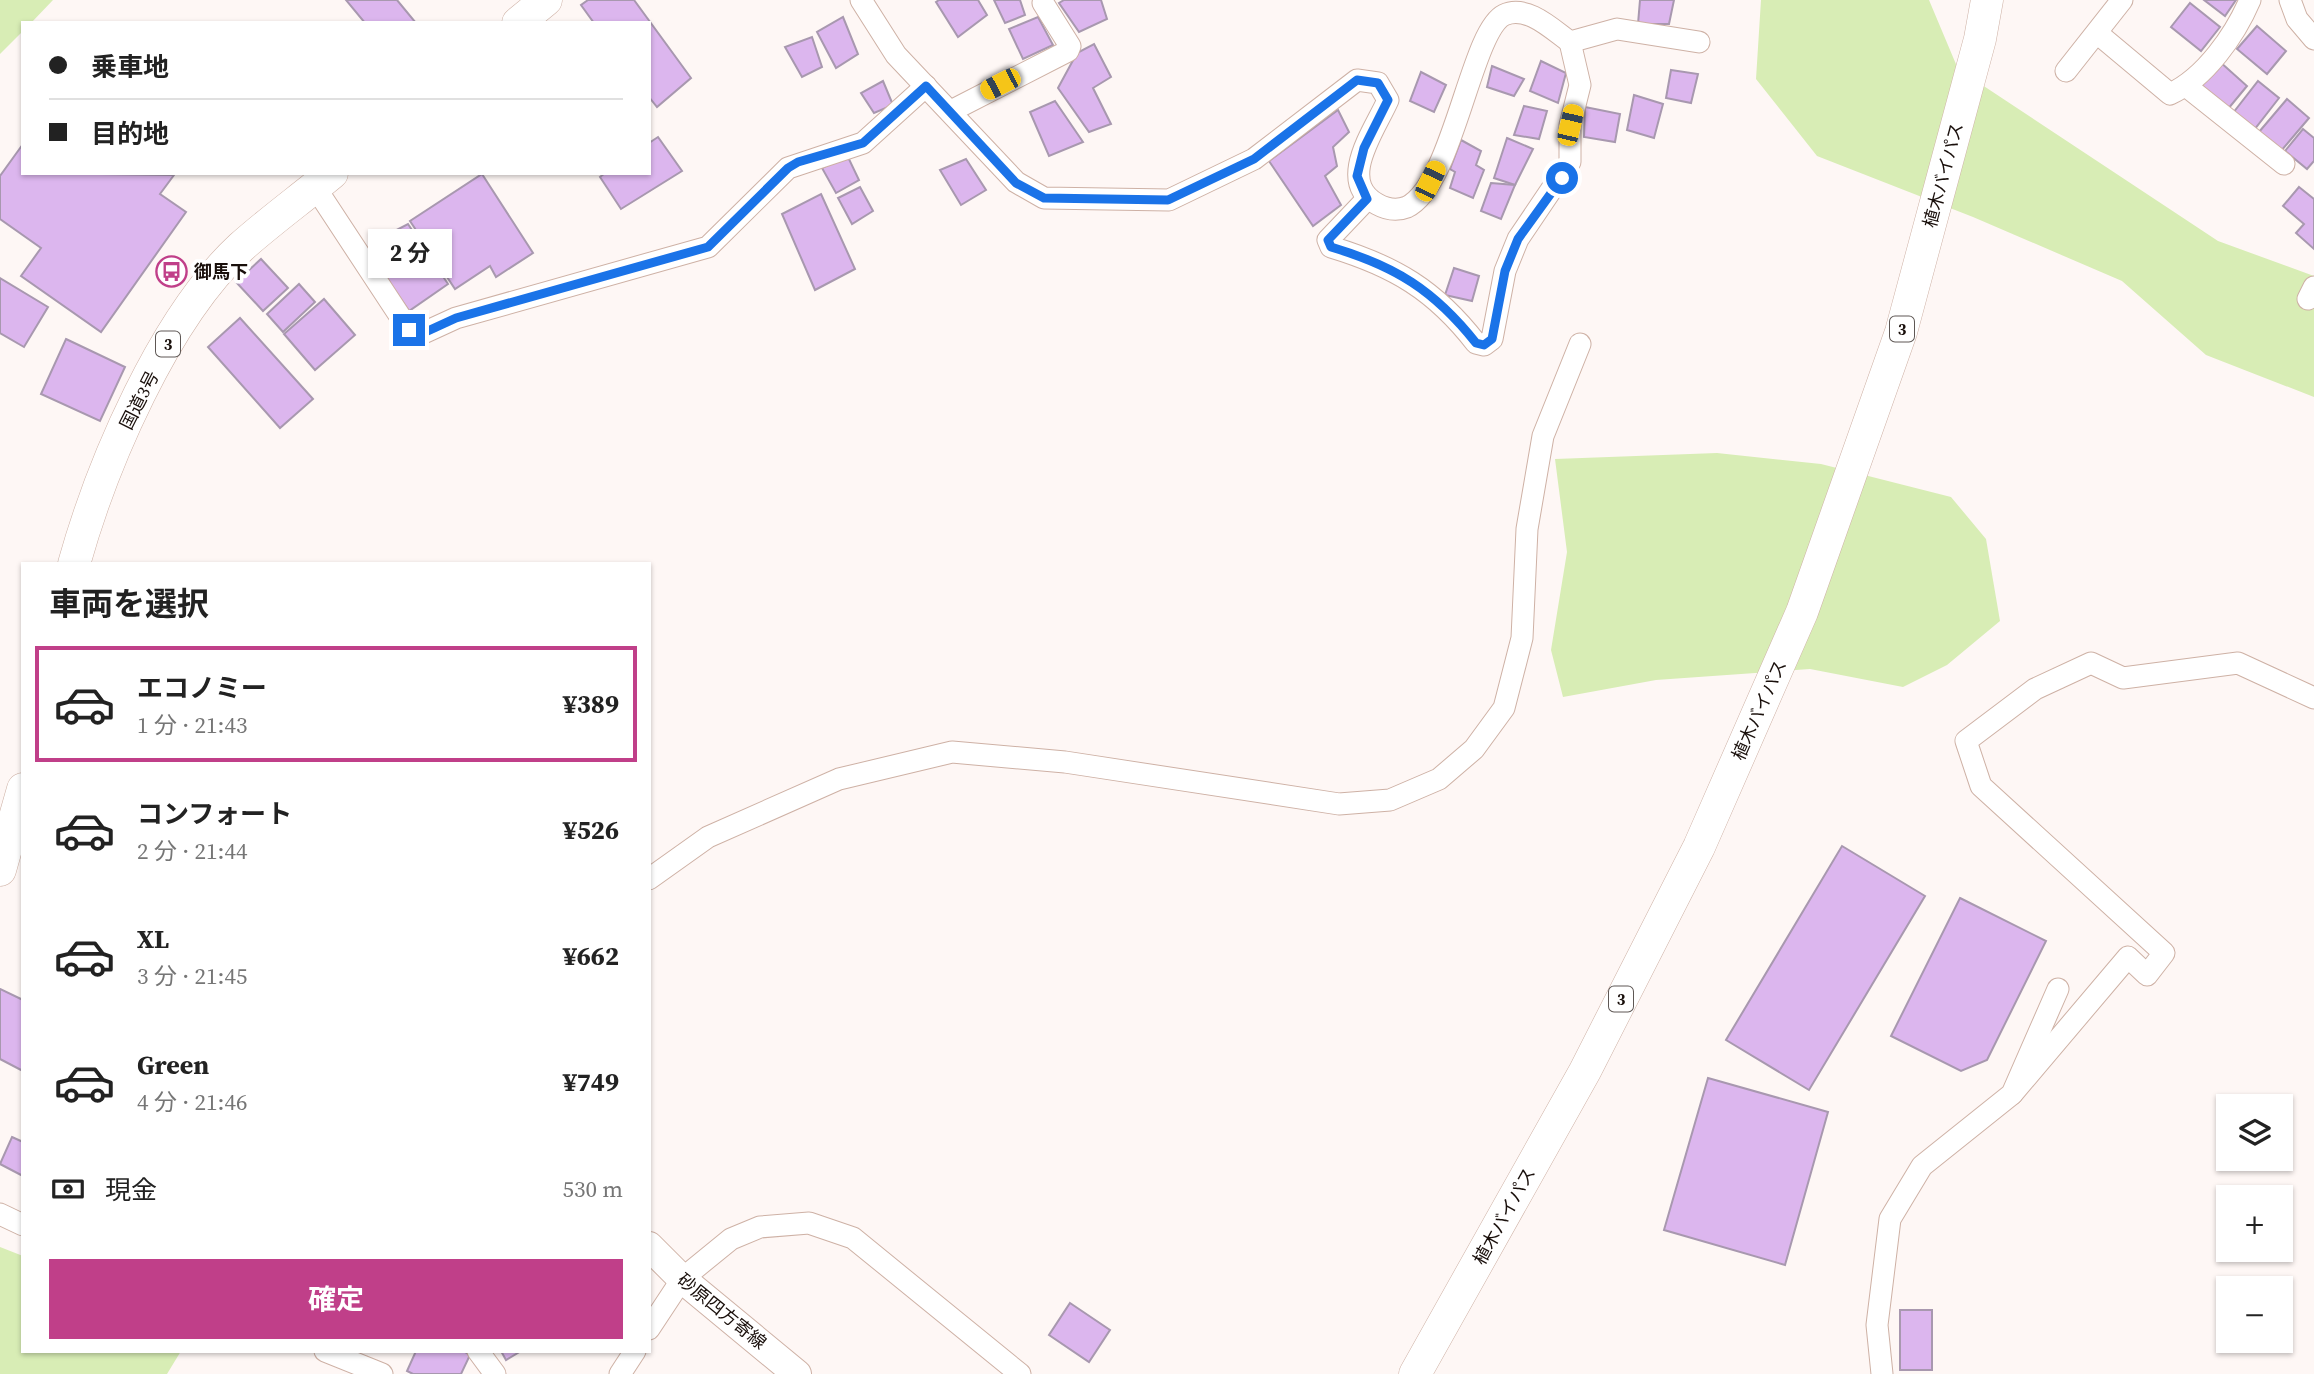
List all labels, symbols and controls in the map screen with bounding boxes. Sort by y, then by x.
text: 乗車地 [91,49,169,85]
car [977,65,1024,103]
car [1556,102,1585,148]
text: 目的地 [91,116,169,152]
street label: 植木バイパス [1917,120,1969,230]
car [1412,158,1449,204]
route start [1546,162,1578,194]
callout: 2 分 [367,229,451,278]
text: 2 分 [390,237,430,269]
bus stop icon: 御馬下 [154,254,188,288]
place label: 御馬下 [193,259,248,284]
route end [393,314,425,346]
road number: 3 [1890,316,1914,342]
road number: 3 [156,332,180,356]
street label: 国道3号 [114,366,164,434]
text: 車両を選択 [49,582,209,626]
street label: 植木バイパス [1726,656,1792,764]
text: エコノミー [137,670,267,706]
icon: car [53,673,116,736]
text: ¥389 [563,686,619,722]
text: 1 分 · 21:43 [137,709,247,741]
text: コンフォート [137,796,292,832]
icon: car [53,799,116,862]
text: ¥526 [563,812,619,848]
text: 2 分 · 21:44 [137,835,247,867]
text: XL [137,921,169,957]
icon: car [53,925,116,988]
text: ¥662 [563,938,619,974]
text: 3 分 · 21:45 [137,960,247,992]
road number: 3 [1609,987,1633,1012]
text: Green [137,1047,209,1083]
icon: car [53,1051,116,1114]
text: ¥749 [563,1064,619,1100]
text: 4 分 · 21:46 [137,1086,247,1118]
map controls [2216,1094,2293,1353]
button: layers [2216,1094,2293,1171]
street label: 植木バイパス [1467,1163,1541,1269]
icon: cash [49,1170,87,1208]
text: 現金 [105,1172,157,1208]
text: 530 m [562,1173,623,1205]
button: + [2216,1185,2293,1262]
button: 確定 [49,1259,623,1339]
street label: 砂原四方寄線 [672,1267,772,1355]
button: − [2216,1276,2293,1353]

